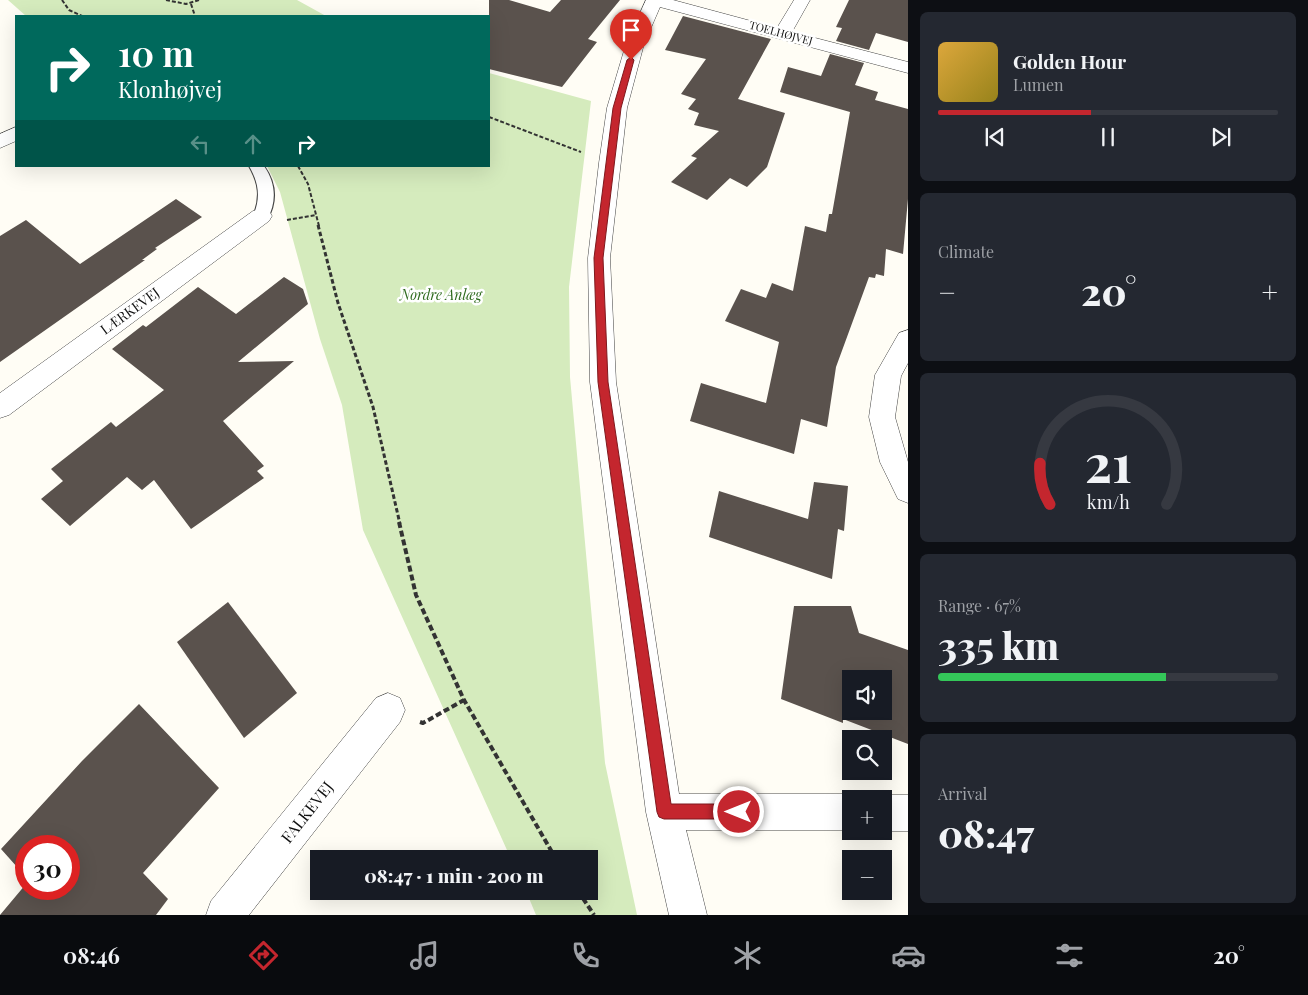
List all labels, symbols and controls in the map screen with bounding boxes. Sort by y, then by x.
pin [610,9,652,60]
icon: arrive [617,16,645,44]
street label: TOELHØJVEJ [748,17,815,48]
text: 10 m [118,29,194,76]
icon: right [35,35,100,100]
text: Golden Hour [1013,48,1126,74]
text: Klonhøjvej [118,74,222,104]
text: Lumen [1013,74,1064,95]
icon: previous [981,123,1009,151]
icon: pause [1094,123,1122,151]
icon: next [1207,123,1235,151]
icon: left [186,130,214,158]
icon: ahead [239,130,267,158]
icon: right [292,130,320,158]
text: Climate [938,241,994,262]
text: 20° [1081,265,1137,316]
text: − [938,273,956,310]
text: + [1262,273,1278,310]
street label: LÆRKEVEJ [96,282,163,339]
park label: Nordre Anlæg [398,285,484,304]
text: 21 [1084,427,1132,496]
text: km/h [1087,490,1130,513]
text: Range · 67% [938,595,1021,616]
text: 335 km [938,619,1059,670]
map controls [842,670,892,900]
button: sound [842,670,892,720]
button: search [842,730,892,780]
street label: FALKEVEJ [276,777,337,847]
text: Arrival [938,783,987,804]
position arrow [712,785,764,837]
button: + [842,790,892,840]
text: 08:47 [938,807,1034,858]
speed limit sign: 30 [15,835,80,900]
button: − [842,850,892,900]
text: 08:47 · 1 min · 200 m [364,862,544,888]
icon: directions [246,938,281,973]
icon: music [407,938,442,973]
icon: phone [568,938,603,973]
icon: climate [730,938,765,973]
icon: car [891,938,926,973]
icon: filters [1052,938,1087,973]
text: 08:46 [63,940,120,970]
text: 20° [1213,940,1245,970]

